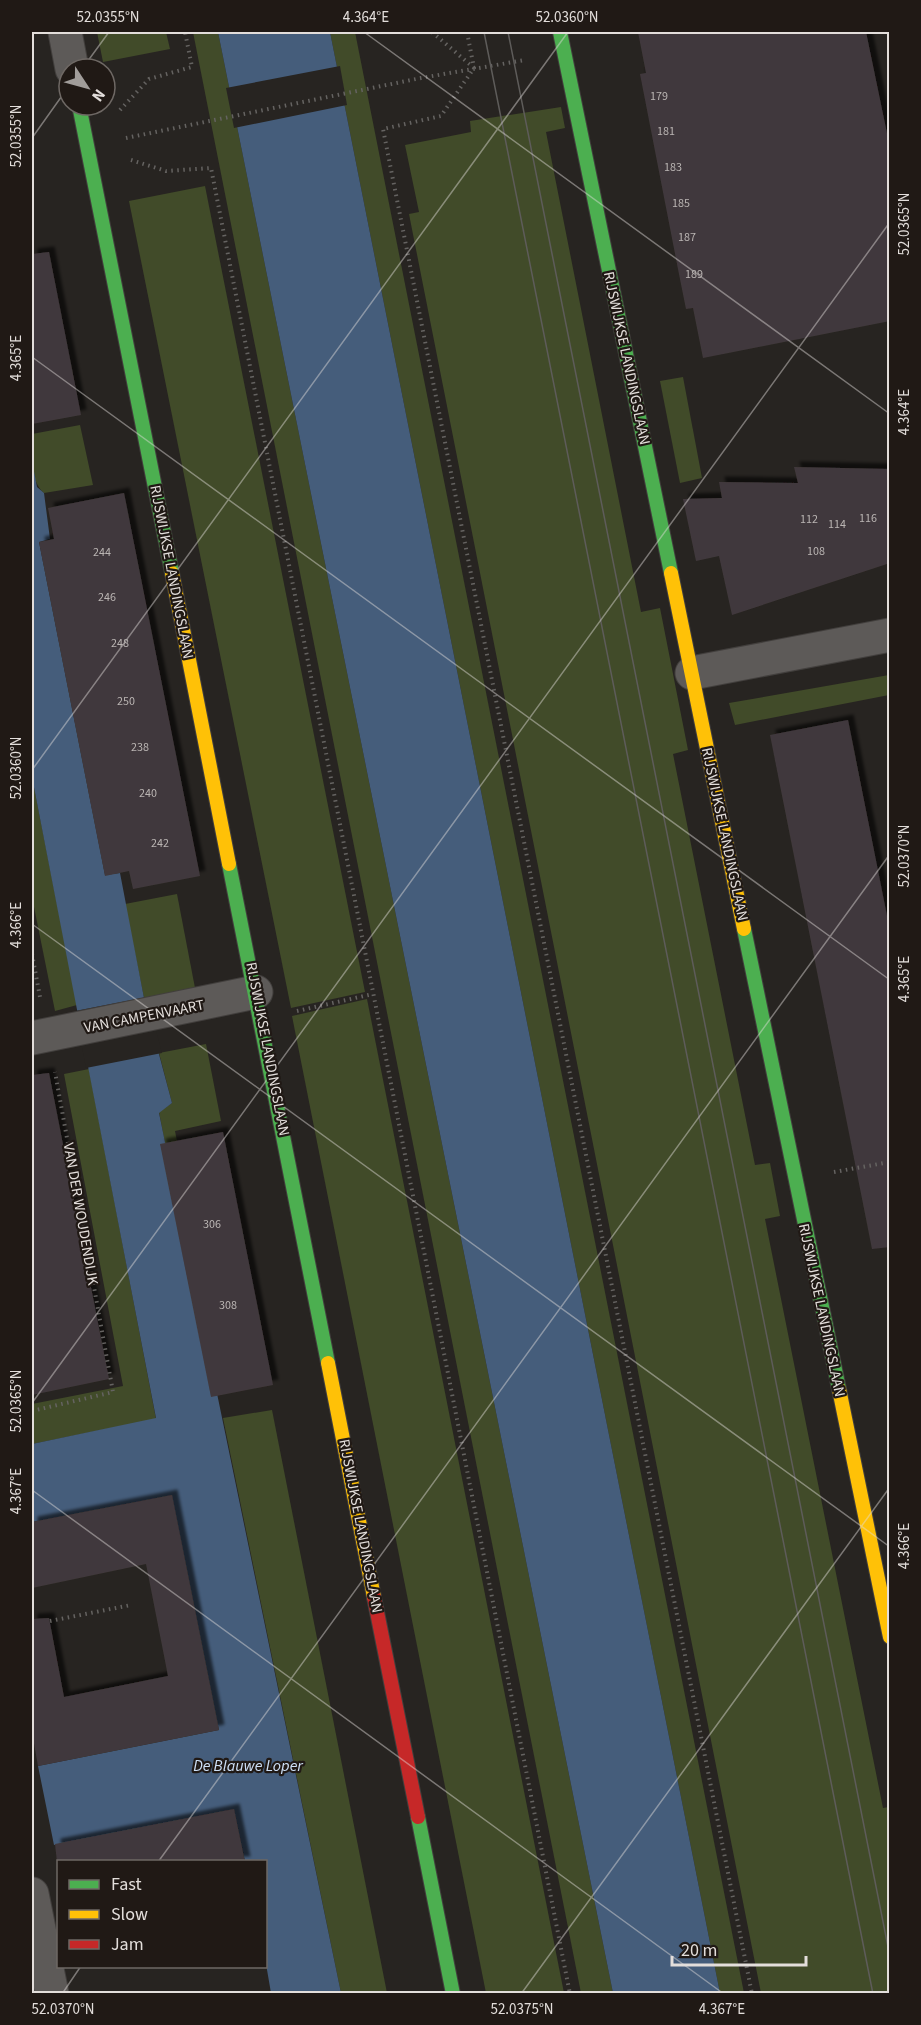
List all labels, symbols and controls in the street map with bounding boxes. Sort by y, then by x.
text: 52.0355°N [76,7,140,28]
text: 4.364°E [343,7,389,28]
text: 52.0360°N [535,7,599,28]
north arrow [57,57,117,117]
text: N [86,84,110,106]
house number: 179 [650,88,668,105]
text: 52.0355°N [6,104,27,168]
house number: 181 [657,123,675,140]
house number: 183 [664,159,682,176]
text: 52.0365°N [894,192,915,256]
house number: 185 [672,195,690,212]
house number: 187 [678,229,696,246]
house number: 189 [685,266,703,283]
street label: RIJSWIJKSE LANDINGSLAAN [598,270,655,447]
text: 4.365°E [6,335,27,381]
text: 4.364°E [894,389,915,435]
street label: RIJSWIJKSE LANDINGSLAAN [144,483,199,661]
house number: 116 [859,510,877,527]
house number: 112 [800,511,818,528]
house number: 114 [828,516,846,533]
house number: 108 [807,543,825,560]
house number: 244 [93,544,111,561]
house number: 246 [98,589,116,606]
house number: 248 [111,635,129,652]
house number: 250 [117,693,135,710]
text: 52.0360°N [6,736,27,800]
house number: 238 [131,739,149,756]
street label: RIJSWIJKSE LANDINGSLAAN [696,746,753,923]
house number: 240 [139,785,157,802]
text: 52.0370°N [894,824,915,888]
house number: 242 [151,835,169,852]
text: 4.366°E [6,902,27,948]
text: 4.365°E [894,956,915,1002]
street label: RIJSWIJKSE LANDINGSLAAN [240,960,295,1138]
street label: VAN CAMPENVAART [82,995,206,1038]
street label: VAN DER WOUDENDIJK [58,1141,103,1287]
house number: 306 [203,1216,221,1233]
street label: RIJSWIJKSE LANDINGSLAAN [793,1222,850,1399]
house number: 308 [219,1297,237,1314]
text: 52.0365°N [6,1369,27,1433]
street label: RIJSWIJKSE LANDINGSLAAN [333,1437,388,1615]
text: 4.367°E [6,1468,27,1514]
text: 4.366°E [894,1523,915,1569]
water label: De Blauwe Loper [193,1755,304,1777]
legend [57,1860,267,1968]
text: Fast [111,1872,142,1897]
text: Slow [111,1902,148,1927]
scale bar [672,1929,806,1967]
text: Jam [111,1932,144,1957]
text: 20 m [681,1938,717,1963]
text: 52.0370°N [31,1999,95,2020]
text: 52.0375°N [490,1999,554,2020]
text: 4.367°E [699,1999,745,2020]

